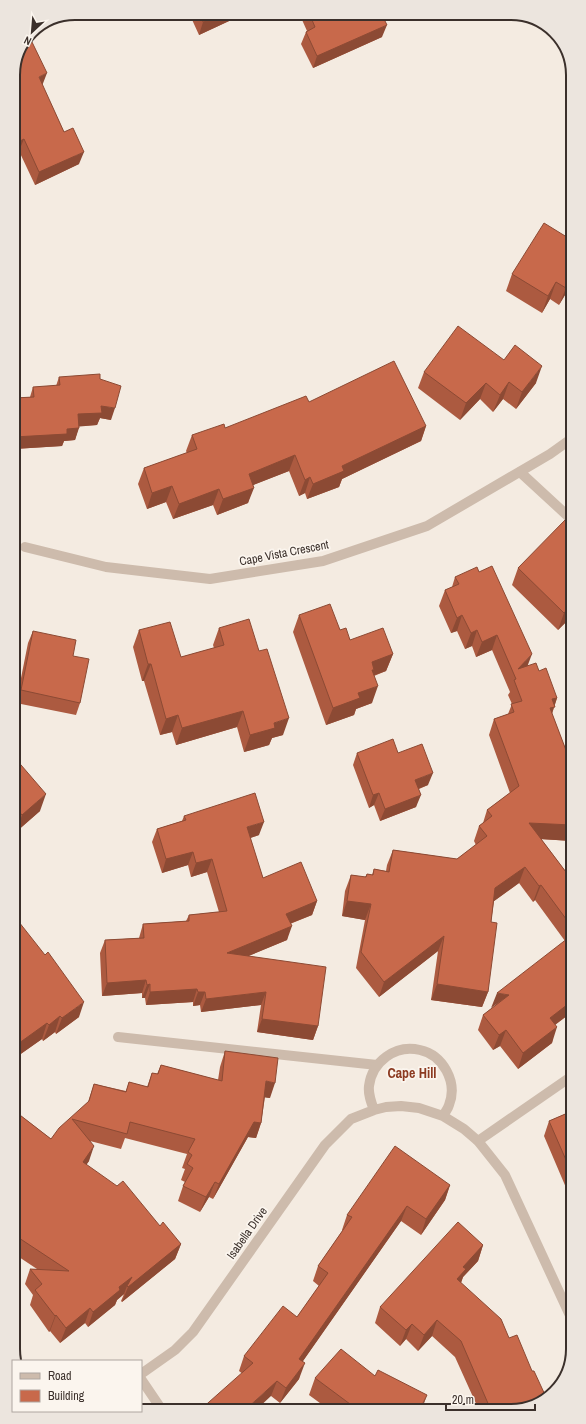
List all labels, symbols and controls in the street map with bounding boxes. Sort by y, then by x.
north arrow [12,12,52,52]
text: N [22,33,34,49]
street label: Cape Vista Crescent [238,536,330,569]
district label: Cape Hill [387,1064,437,1082]
street label: Isabella Drive [223,1204,271,1262]
legend [12,1360,142,1412]
text: Road [48,1368,72,1384]
scale bar [446,1386,535,1412]
text: Building [48,1388,85,1404]
text: 20 m [452,1392,474,1408]

